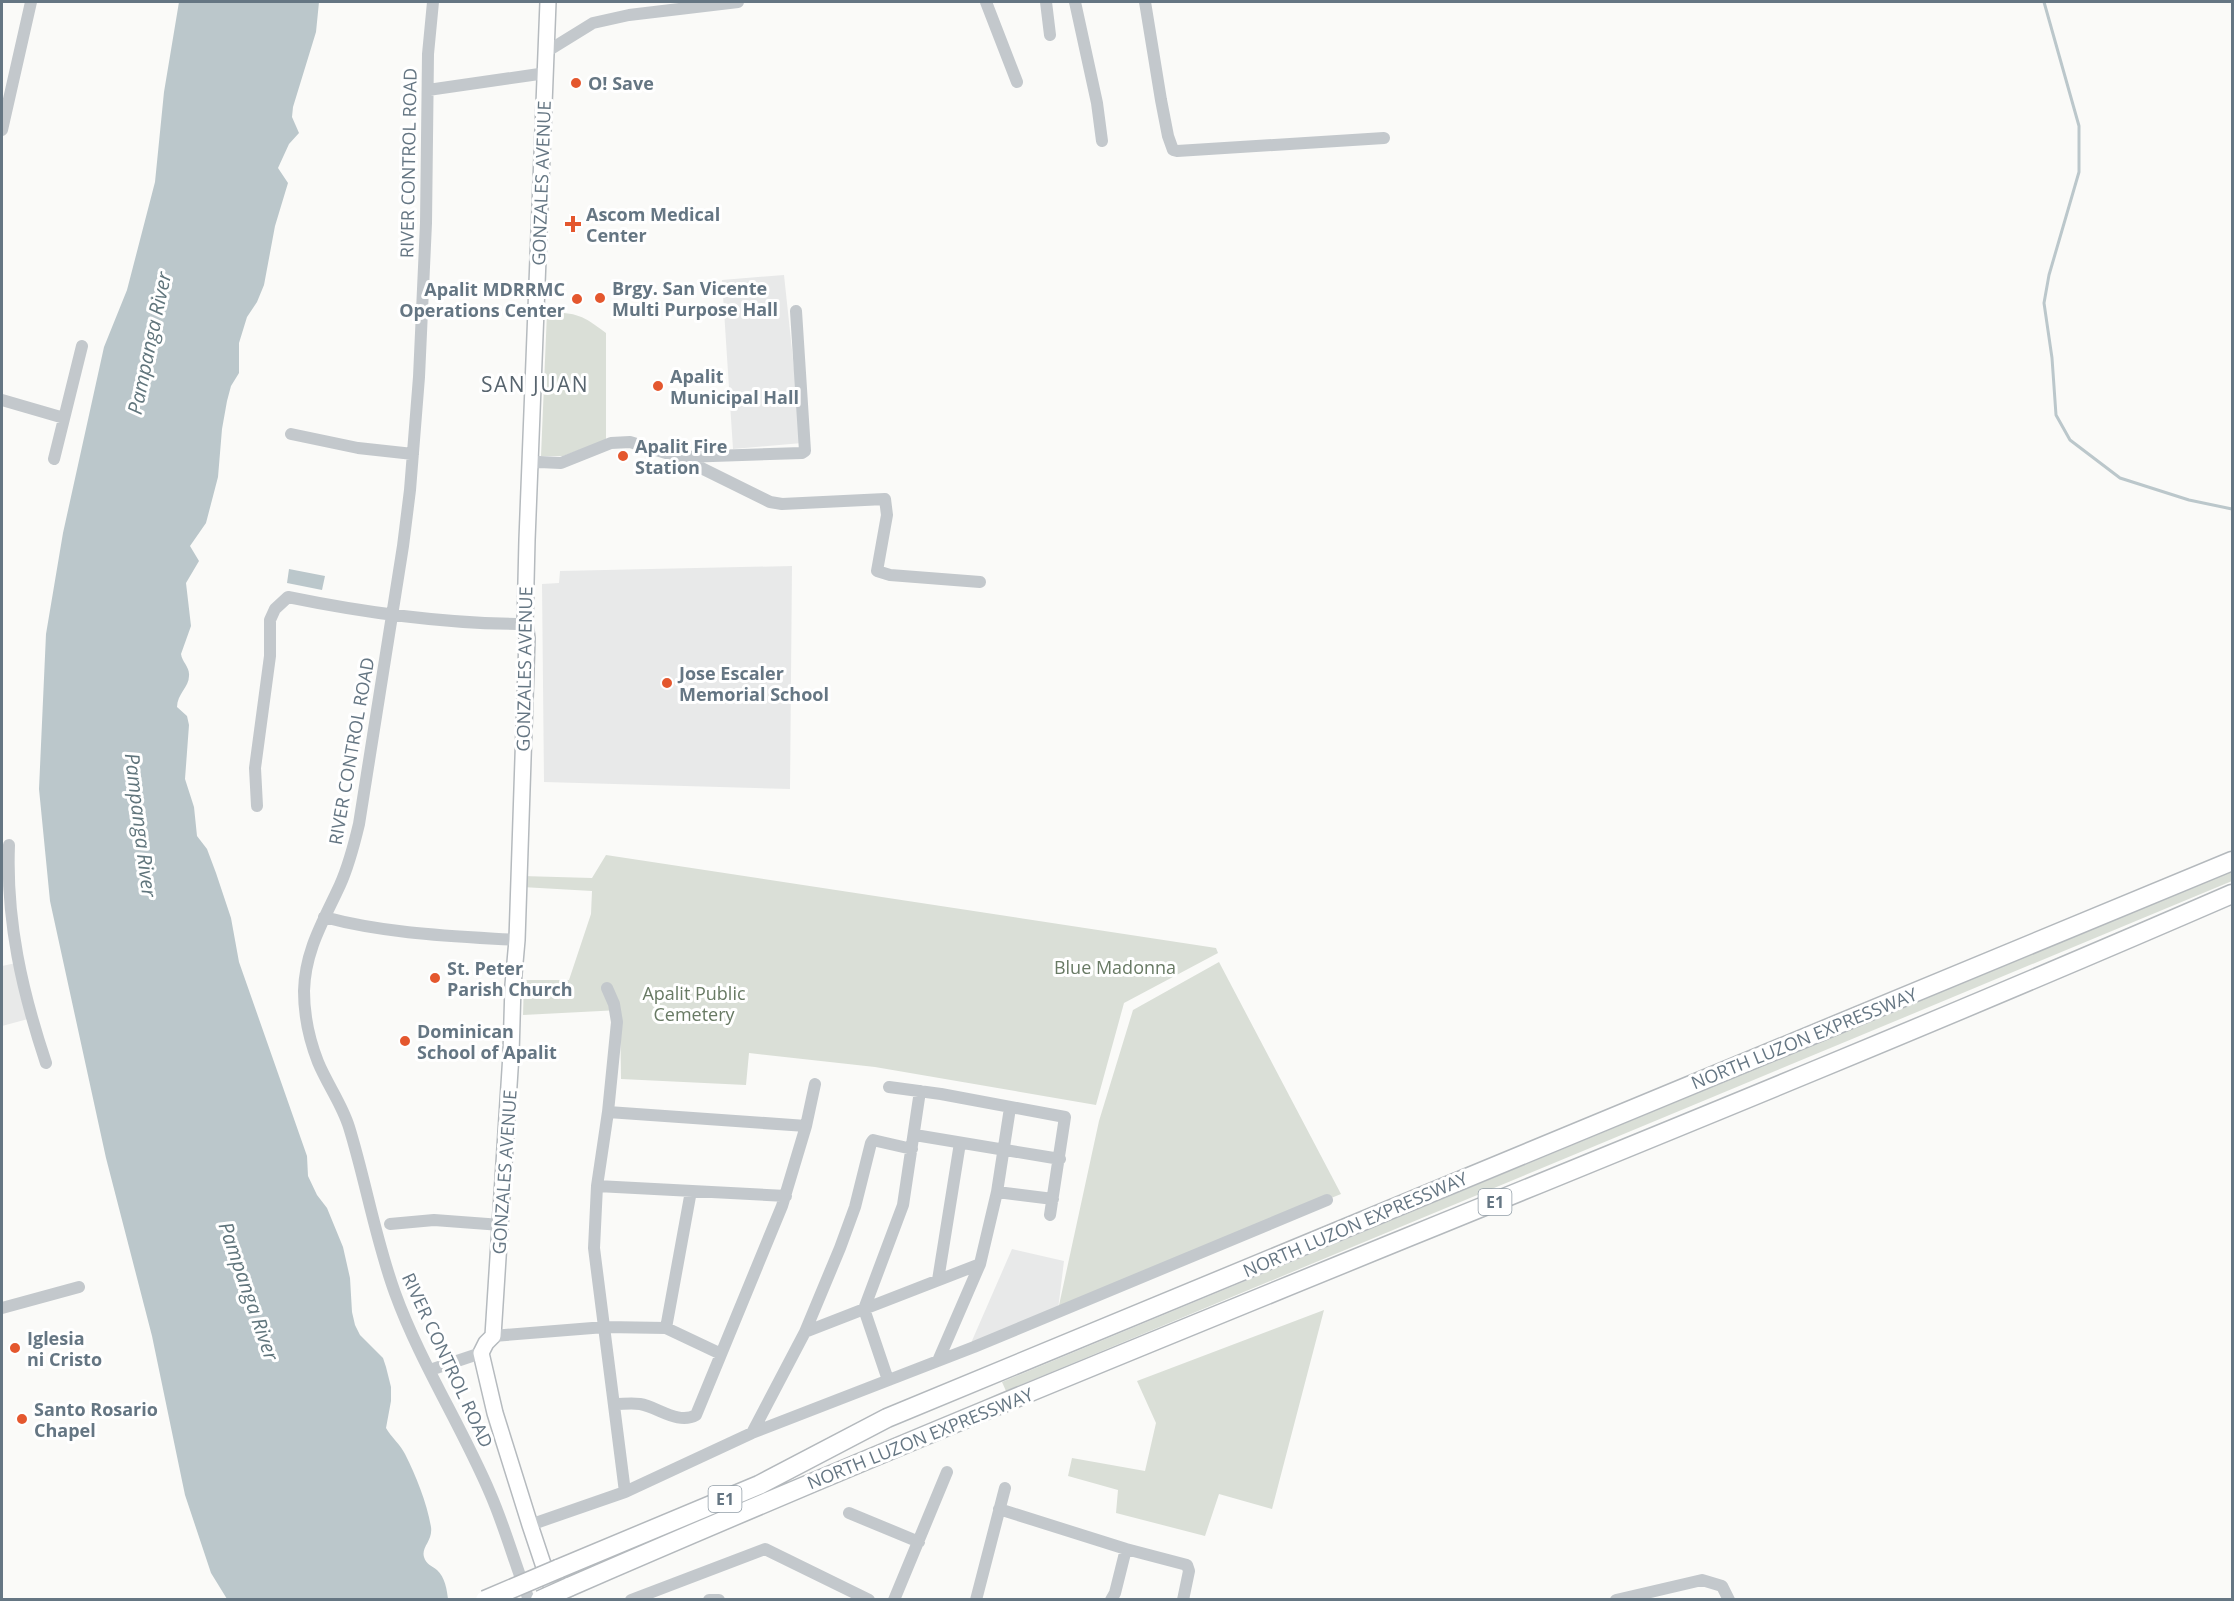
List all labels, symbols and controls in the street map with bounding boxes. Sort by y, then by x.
street label: RIVER CONTROL ROAD [394,68,422,258]
place label: O! Save [588,71,654,95]
marker: O! Save [569,76,583,90]
street label: GONZALES AVENUE [526,100,556,266]
place label: Ascom Medical Center [586,202,720,247]
marker: Ascom Medical Center [564,215,582,233]
water label: Pampanga River [121,268,177,417]
place label: Brgy. San Vicente Multi Purpose Hall [612,276,778,321]
place label: Apalit MDRRMC Operations Center [399,277,565,322]
marker: Brgy. San Vicente Multi Purpose Hall [593,291,607,305]
marker: Apalit MDRRMC Operations Center [570,292,584,306]
place label: Apalit Municipal Hall [670,364,799,409]
district label: SAN JUAN [481,370,589,398]
marker: Apalit Municipal Hall [651,379,665,393]
place label: Apalit Fire Station [635,434,727,479]
marker: Apalit Fire Station [616,449,630,463]
street label: GONZALES AVENUE [511,586,537,752]
street label: RIVER CONTROL ROAD [323,655,379,847]
place label: Jose Escaler Memorial School [677,661,829,706]
marker: Jose Escaler Memorial School [660,676,674,690]
water label: Pampanga River [119,751,163,900]
park label: Blue Madonna [1054,955,1176,979]
place label: St. Peter Parish Church [447,956,573,1001]
marker: St. Peter Parish Church [428,971,442,985]
park label: Apalit Public Cemetery [642,981,746,1026]
street label: NORTH LUZON EXPRESSWAY [1687,981,1921,1094]
place label: Dominican School of Apalit [417,1019,557,1064]
marker: Dominican School of Apalit [398,1034,412,1048]
street label: GONZALES AVENUE [486,1089,522,1255]
street label: NORTH LUZON EXPRESSWAY [1239,1165,1472,1282]
road number: E1 [1478,1189,1512,1215]
water label: Pampanga River [213,1218,286,1365]
street label: RIVER CONTROL ROAD [397,1269,499,1451]
place label: Iglesia ni Cristo [27,1326,102,1371]
marker: Iglesia ni Cristo [8,1341,22,1355]
street label: NORTH LUZON EXPRESSWAY [803,1381,1037,1494]
place label: Santo Rosario Chapel [34,1397,158,1442]
marker: Santo Rosario Chapel [15,1412,29,1426]
road number: E1 [708,1486,742,1512]

